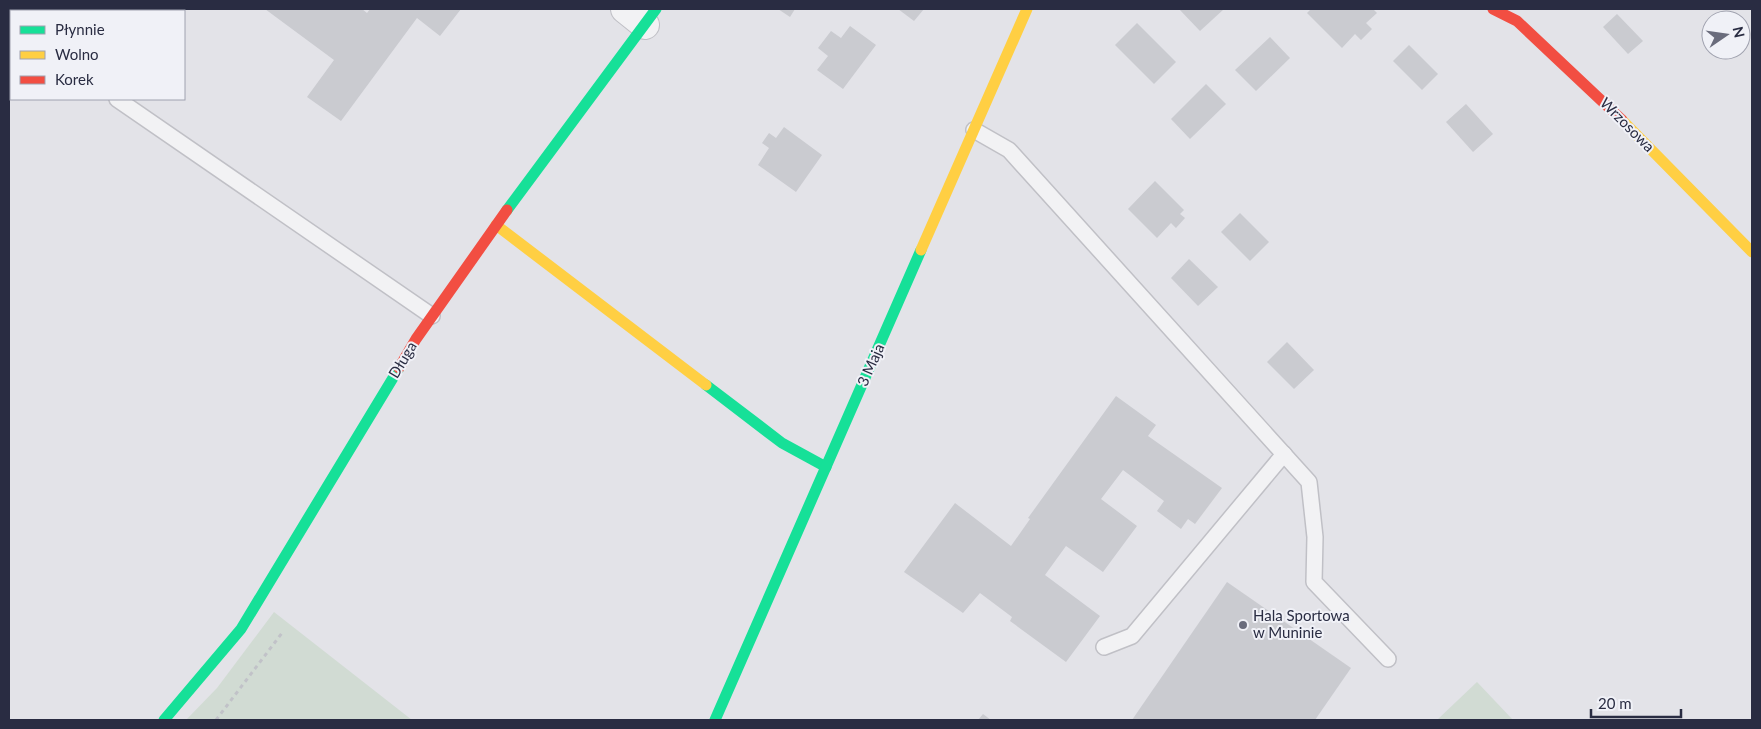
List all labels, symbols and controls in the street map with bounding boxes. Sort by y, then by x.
legend [10,10,185,100]
north arrow [1701,10,1751,60]
text: Płynnie [55,20,105,38]
text: N [1730,25,1749,39]
text: Wolno [55,45,99,63]
text: Korek [55,70,94,88]
street label: Wrzosowa [1597,93,1659,155]
street label: Długa [384,338,420,381]
street label: 3 Maja [853,340,887,389]
place label: Hala Sportowa w Muninie [1253,606,1350,641]
marker: Hala Sportowa w Muninie [1237,619,1249,631]
scale bar [1591,686,1681,718]
text: 20 m [1598,694,1632,712]

